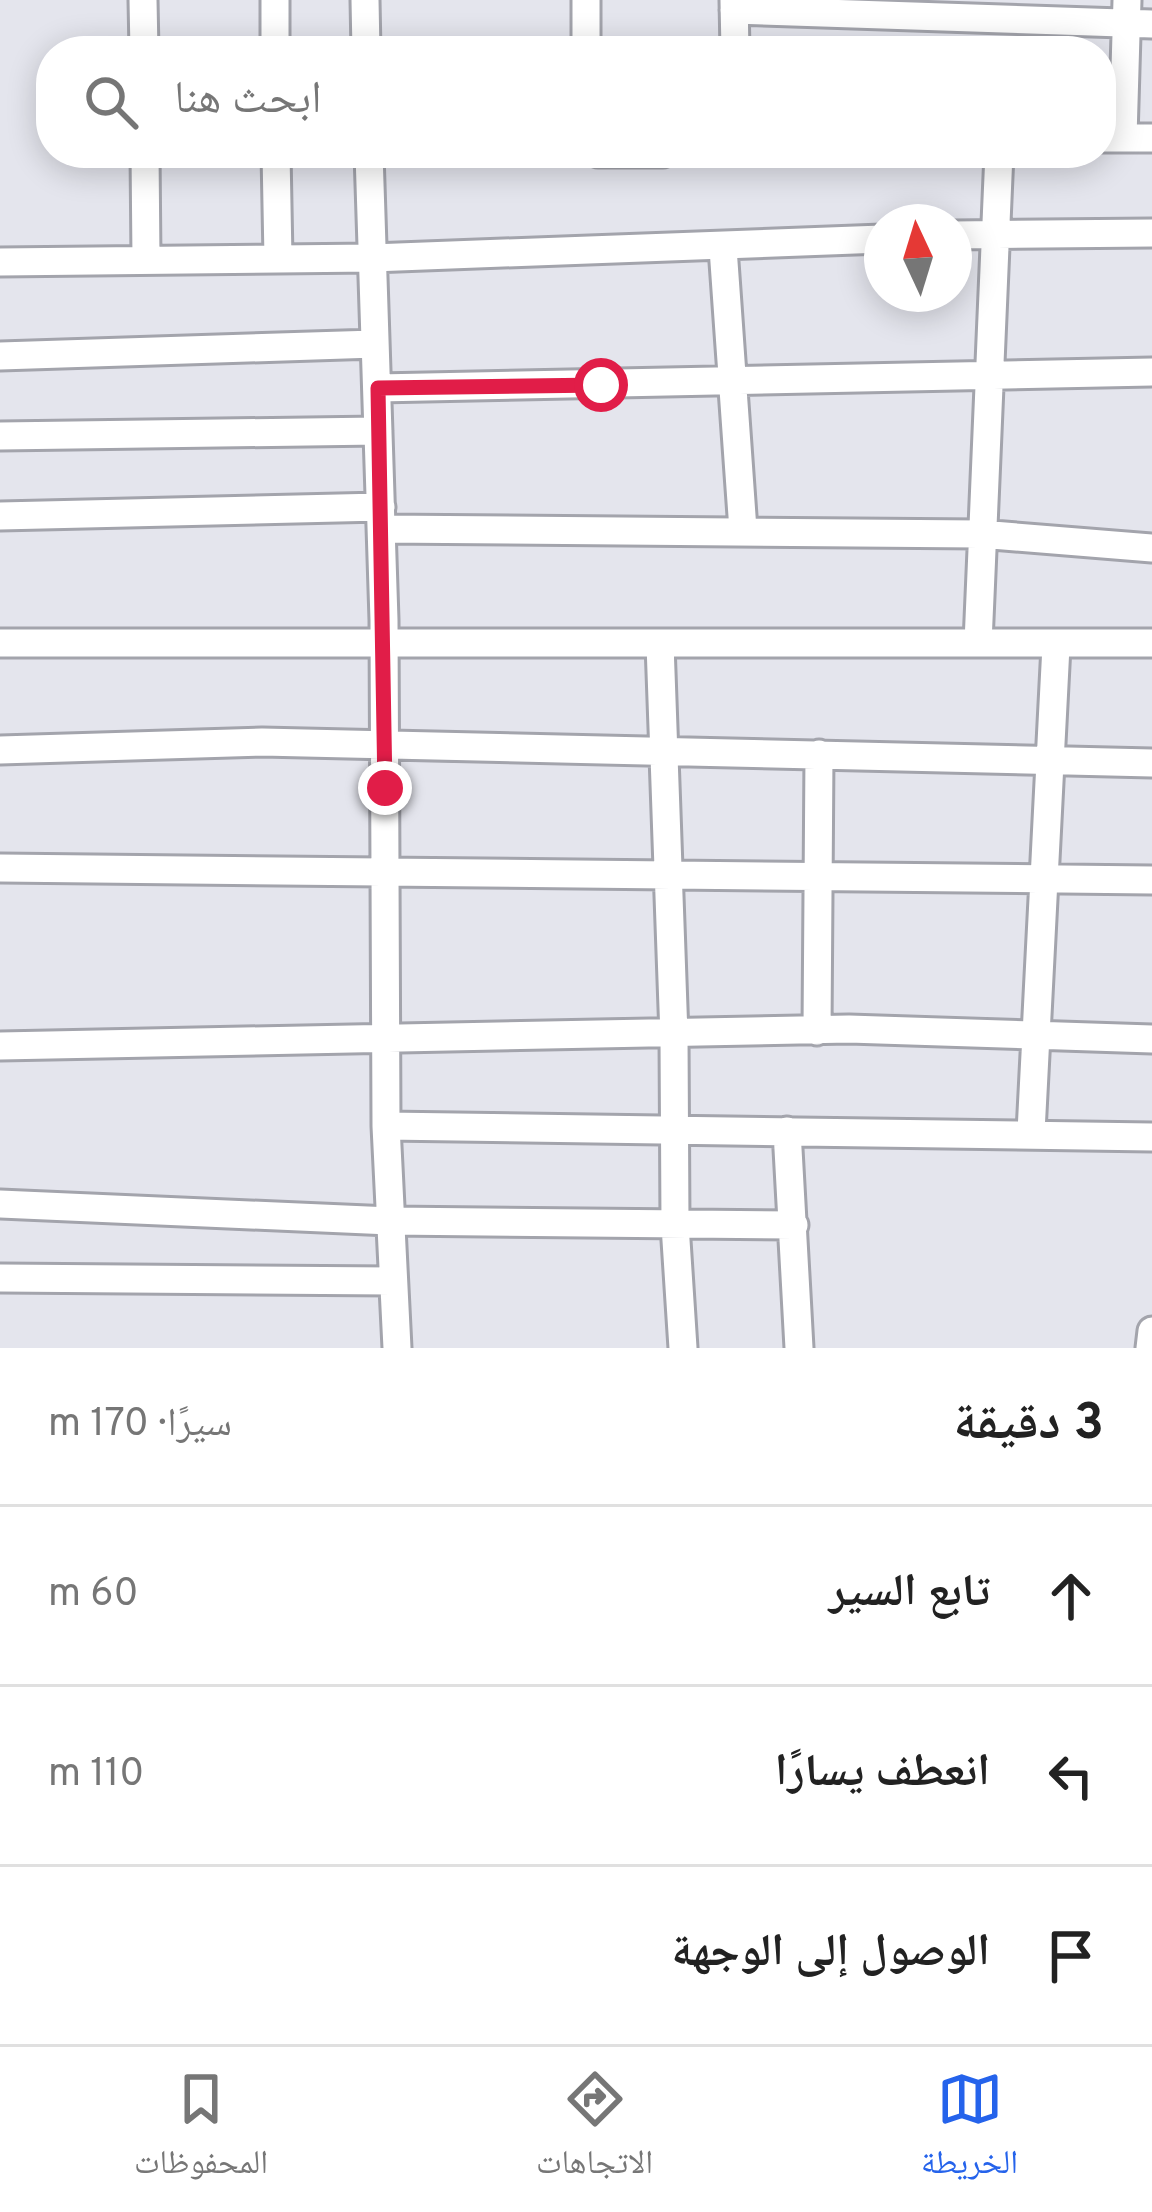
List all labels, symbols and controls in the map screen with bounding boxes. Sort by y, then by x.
search box [36,36,1116,168]
icon: search [78,69,144,135]
text: ابحث هنا [174,72,322,129]
north arrow [864,204,972,312]
route start [574,358,628,412]
route end [358,761,412,815]
text: 3 دقيقة [954,1393,1104,1458]
text: سيرًا · 170 m [48,1401,232,1450]
icon: ahead [1038,1563,1104,1629]
text: تابع السير [829,1565,990,1622]
text: 60 m [48,1571,139,1620]
icon: left [1038,1743,1104,1809]
text: انعطف يسارًا [775,1745,990,1802]
text: 110 m [48,1751,144,1800]
icon: arrive [1038,1923,1104,1989]
text: الوصول إلى الوجهة [672,1925,990,1982]
tab: المحفوظات [134,2066,268,2194]
tab: الاتجاهات [536,2066,653,2194]
tab: الخريطة [921,2066,1018,2194]

